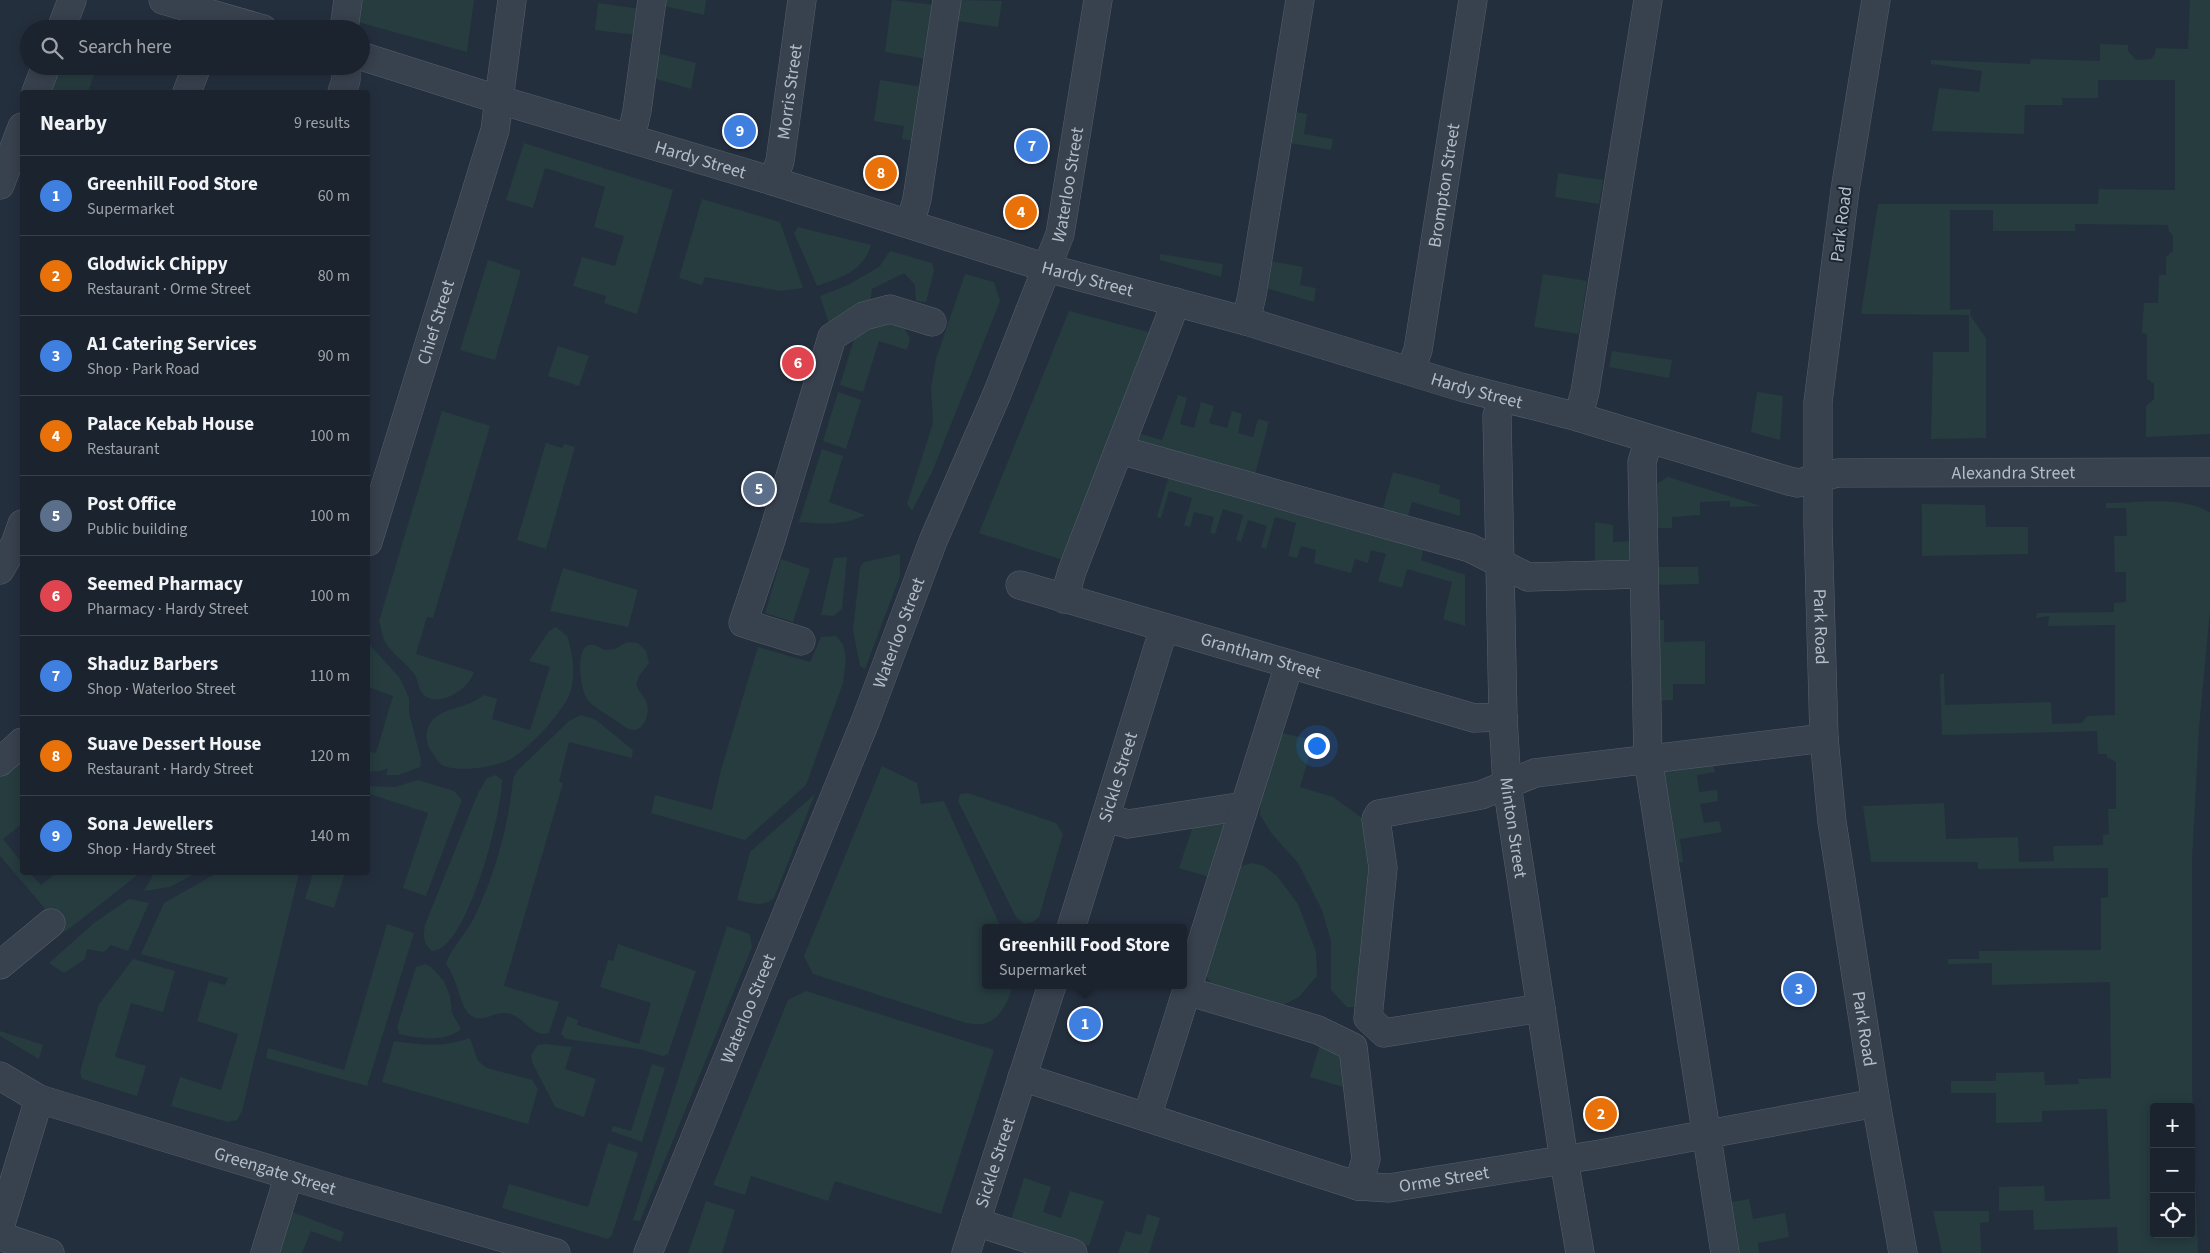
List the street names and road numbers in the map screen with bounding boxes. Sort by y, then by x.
street label: Morris Street [771,43,809,141]
street label: Brompton Street [1422,122,1466,249]
street label: Waterloo Street [1046,125,1090,247]
street label: Hardy Street [652,135,749,185]
street label: Park Road [1824,185,1859,263]
street label: Hardy Street [1039,255,1136,303]
street label: Chief Street [411,277,461,368]
street label: Hardy Street [1428,366,1525,415]
street label: Alexandra Street [1952,460,2075,486]
street label: Waterloo Street [867,574,931,692]
street label: Park Road [1807,588,1834,665]
street label: Grantham Street [1197,627,1324,686]
street label: Sickle Street [1092,729,1144,826]
street label: Minton Street [1494,777,1533,880]
street label: Waterloo Street [715,950,782,1068]
street label: Park Road [1846,989,1882,1068]
street label: Sickle Street [969,1114,1022,1211]
street label: Greengate Street [211,1141,339,1202]
street label: Orme Street [1397,1160,1491,1199]

